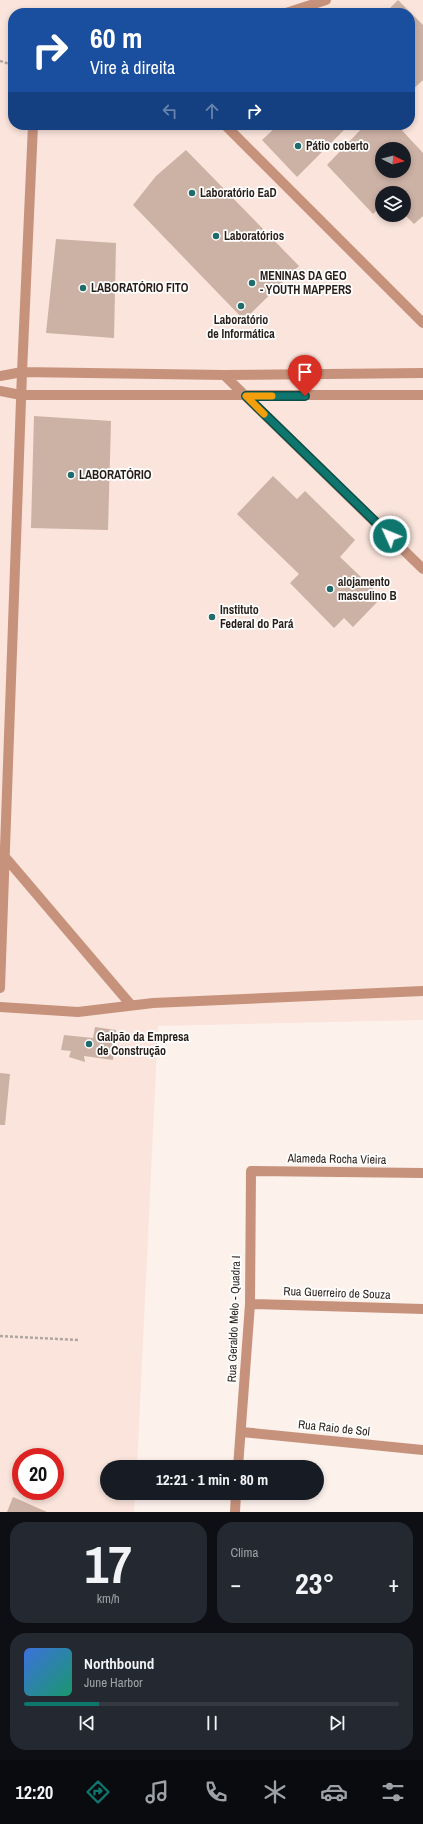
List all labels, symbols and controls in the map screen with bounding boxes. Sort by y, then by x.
text: 60 m [90,19,142,57]
icon: right [24,24,76,76]
text: Vire à direita [90,55,175,80]
icon: left [159,100,181,122]
icon: ahead [201,100,223,122]
icon: right [243,100,265,122]
place label: Pátio coberto [306,138,369,154]
marker: Pátio coberto [293,141,303,151]
north arrow [375,142,411,178]
map controls [375,142,411,222]
place label: Laboratório EaD [200,185,277,201]
button: layers [375,186,411,222]
marker: Laboratório EaD [187,188,197,198]
place label: Laboratórios [224,228,285,244]
marker: Laboratórios [211,231,221,241]
place label: MENINAS DA GEO - YOUTH MAPPERS [260,268,352,298]
marker: MENINAS DA GEO - YOUTH MAPPERS [247,278,257,288]
place label: LABORATÓRIO FITO [91,280,189,296]
marker: LABORATÓRIO FITO [78,283,88,293]
marker: Laboratório de Informática [236,301,246,311]
place label: Laboratório de Informática [207,312,275,342]
pin [288,355,322,396]
icon: arrive [294,361,316,383]
place label: LABORATÓRIO [79,467,152,483]
marker: LABORATÓRIO [66,470,76,480]
position arrow [369,515,411,557]
place label: alojamento masculino B [338,574,397,604]
marker: alojamento masculino B [325,584,335,594]
place label: Instituto Federal do Pará [220,602,294,632]
marker: Instituto Federal do Pará [207,612,217,622]
place label: Galpão da Empresa de Construção [97,1029,189,1059]
marker: Galpão da Empresa de Construção [84,1039,94,1049]
street label: Alameda Rocha Vieira [286,1150,387,1168]
street label: Rua Geraldo Melo - Quadra I [224,1255,244,1383]
street label: Rua Guerreiro de Souza [283,1283,391,1303]
street label: Rua Raio de Sol [297,1416,371,1440]
speed limit sign: 20 [12,1448,64,1500]
text: 12:21 · 1 min · 80 m [156,1469,268,1490]
text: 17 [85,1529,132,1599]
text: Clima [231,1544,258,1561]
text: 23° [295,1563,334,1603]
text: − [231,1569,241,1599]
text: + [388,1569,399,1599]
text: km/h [97,1590,120,1607]
text: Northbound [84,1653,154,1674]
text: June Harbor [84,1674,143,1691]
icon: previous [76,1712,98,1734]
icon: pause [201,1712,223,1734]
icon: next [326,1712,348,1734]
icon: directions [84,1778,112,1806]
icon: music [143,1778,171,1806]
icon: phone [202,1778,230,1806]
icon: climate [261,1778,289,1806]
icon: car [320,1778,348,1806]
icon: filters [379,1778,407,1806]
text: 12:20 [16,1780,53,1805]

